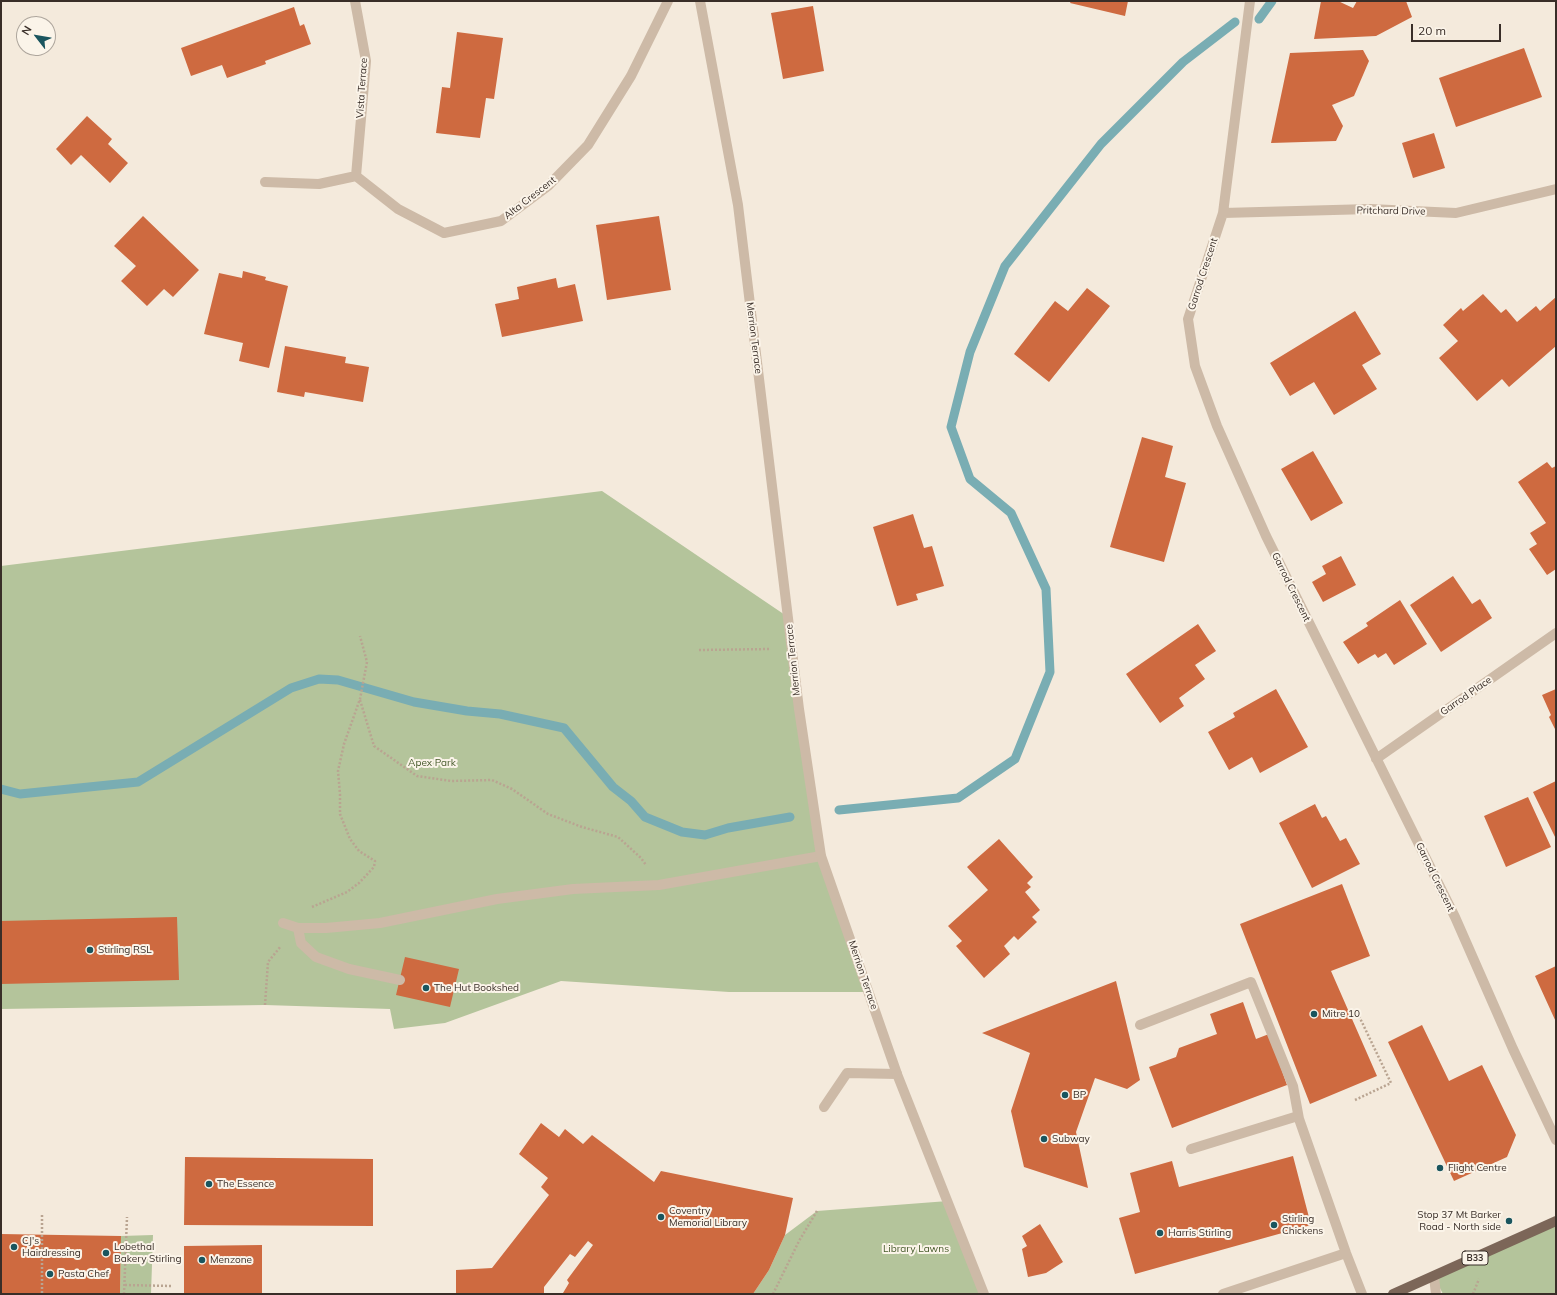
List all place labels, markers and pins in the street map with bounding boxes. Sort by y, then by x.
place label: Stirling RSL [98,944,152,956]
marker: Stirling RSL [85,945,95,955]
place label: The Hut Bookshed [434,982,519,994]
marker: The Hut Bookshed [421,983,431,993]
place label: Mitre 10 [1322,1008,1360,1020]
marker: Mitre 10 [1309,1009,1319,1019]
place label: BP [1073,1089,1086,1101]
marker: BP [1060,1090,1070,1100]
place label: Subway [1052,1133,1090,1145]
marker: Subway [1039,1134,1049,1144]
place label: Flight Centre [1448,1162,1507,1174]
marker: Flight Centre [1435,1163,1445,1173]
place label: The Essence [217,1178,274,1190]
marker: The Essence [204,1179,214,1189]
place label: Coventry Memorial Library [669,1205,747,1228]
place label: Stop 37 Mt Barker Road - North side [1417,1209,1501,1232]
marker: Coventry Memorial Library [656,1212,666,1222]
place label: Stirling Chickens [1282,1213,1323,1236]
marker: Stop 37 Mt Barker Road - North side [1504,1216,1514,1226]
marker: Stirling Chickens [1269,1220,1279,1230]
place label: Harris Stirling [1168,1227,1231,1239]
marker: Harris Stirling [1155,1228,1165,1238]
place label: CJ's Hairdressing [22,1235,81,1258]
place label: Lobethal Bakery Stirling [114,1241,181,1264]
marker: CJ's Hairdressing [9,1242,19,1252]
marker: Lobethal Bakery Stirling [101,1248,111,1258]
place label: Menzone [210,1254,252,1266]
marker: Menzone [197,1255,207,1265]
place label: Pasta Chef [58,1268,109,1280]
marker: Pasta Chef [45,1269,55,1279]

